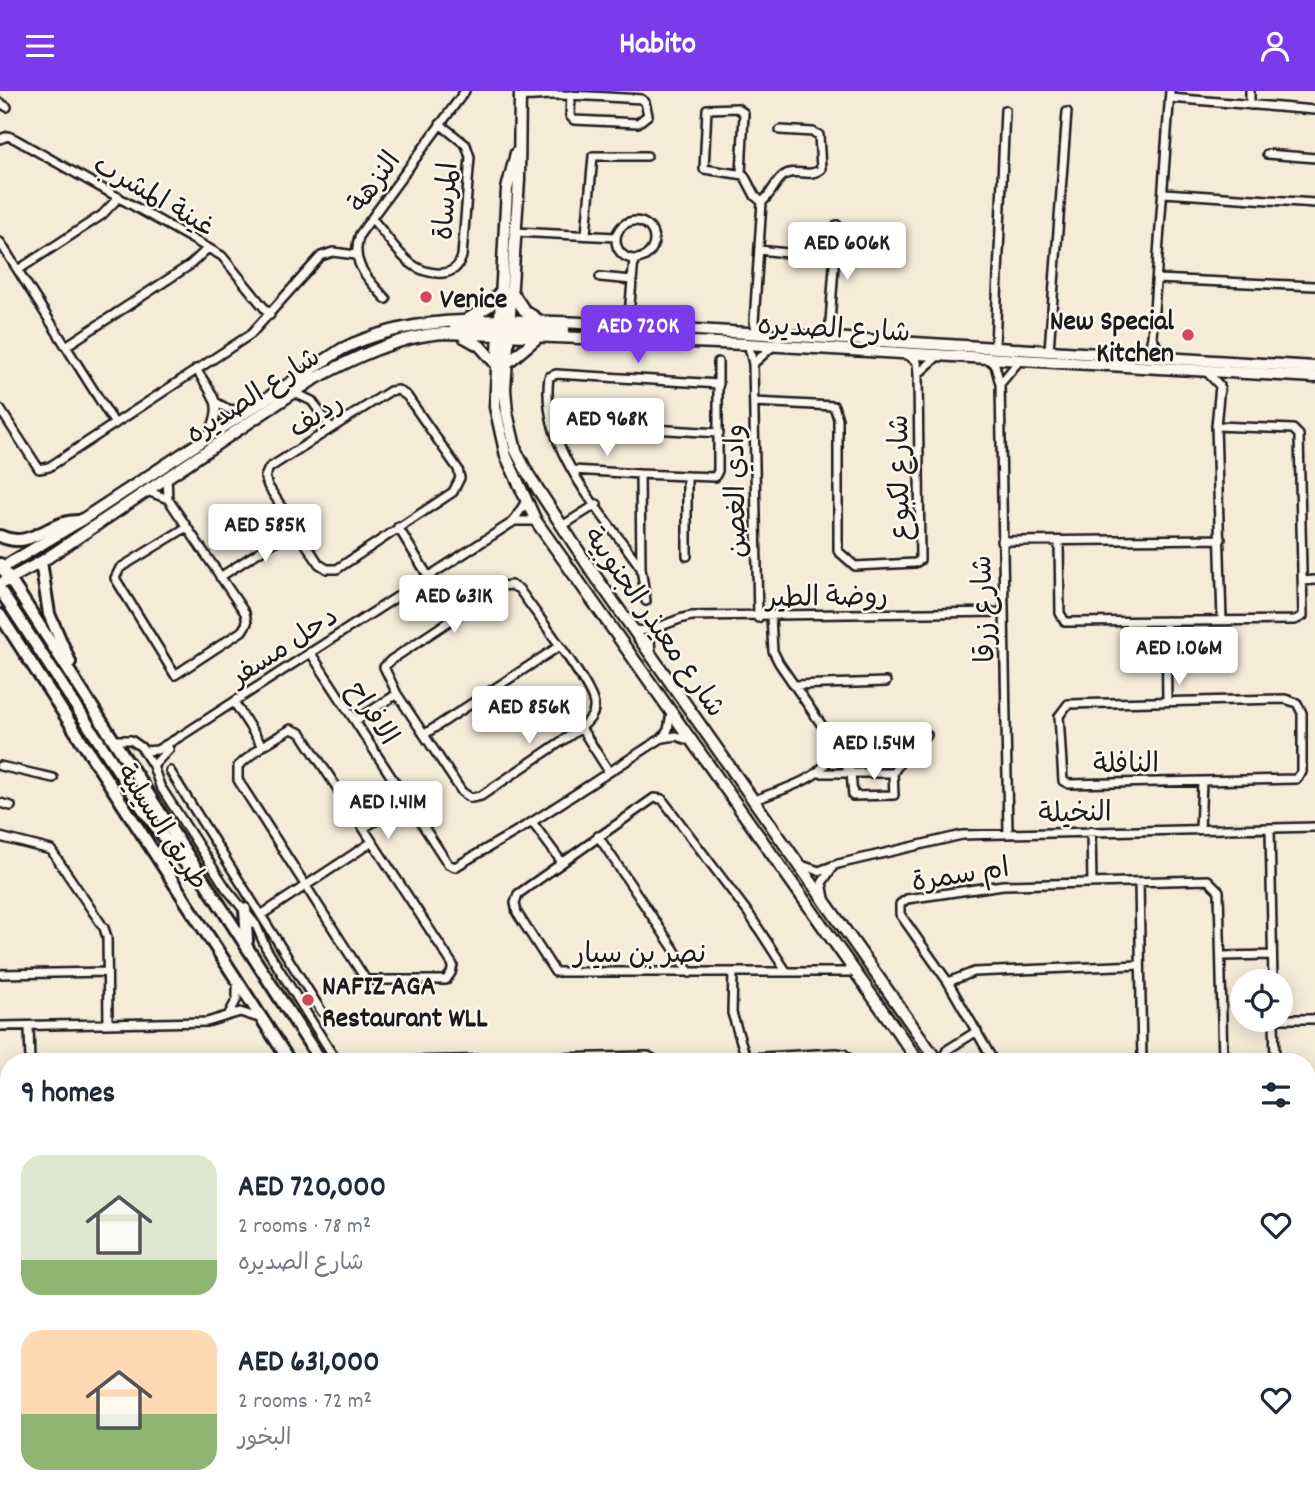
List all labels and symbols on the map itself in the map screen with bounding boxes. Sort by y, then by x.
street label: النزهة [341,145,413,223]
street label: غينة المشرب [84,147,221,249]
street label: المرساة [426,161,472,242]
pin: AED 606K [775,223,919,282]
place label: Venice [440,282,507,322]
marker: Venice [418,289,434,305]
place label: New Special Kitchen [1050,304,1174,376]
pin: AED 720K [566,306,710,365]
street label: شارع الصديره [756,308,911,356]
marker: New Special Kitchen [1180,327,1196,343]
street label: شارع الصديره [180,340,330,457]
street label: رديف [283,386,353,451]
pin: AED 968K [535,399,679,458]
street label: شارع لكبوع [882,414,924,542]
street label: وادي الغصن [718,424,760,558]
pin: AED 585K [193,505,337,564]
street label: شارع معيذر الجنوبية [571,520,733,727]
street label: شارع زرقا [965,554,1009,663]
pin: AED 631K [382,575,526,635]
street label: روضة الطير [764,579,888,621]
street label: دحل مسفر [222,599,348,700]
pin: AED 1.06M [1099,627,1259,687]
street label: الافراح [334,675,406,755]
pin: AED 856K [457,687,601,746]
pin: AED 1.54M [794,723,954,782]
street label: النافلة [1093,746,1159,788]
street label: طريق السيلية [104,758,216,900]
pin: AED 1.41M [308,781,468,841]
street label: النخيلة [1038,795,1112,837]
street label: ام سمرة [909,850,1013,905]
street label: نصر بن سيار [572,937,706,977]
place label: NAFIZ AGA Restaurant WLL [322,969,488,1041]
marker: NAFIZ AGA Restaurant WLL [300,992,316,1008]

